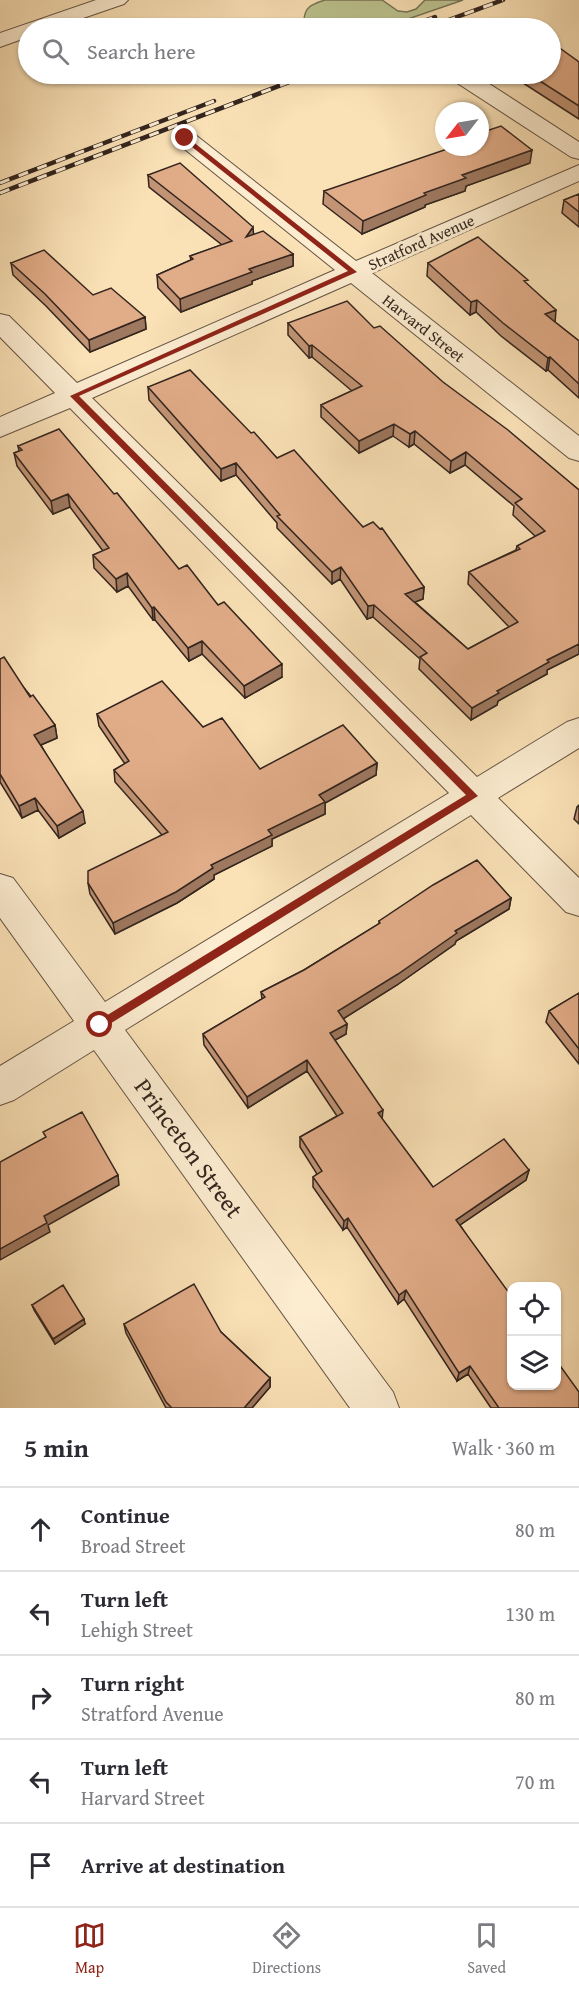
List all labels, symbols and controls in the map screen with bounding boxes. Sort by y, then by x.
search box [18,18,561,84]
icon: search [39,35,72,68]
text: Search here [87,35,196,67]
north arrow [435,102,489,156]
route end [171,124,197,150]
street label: Stratford Avenue [364,208,478,276]
street label: Harvard Street [378,288,471,368]
route start [86,1011,112,1037]
street label: Princeton Street [126,1071,252,1225]
map controls [507,1282,561,1390]
button: locate [507,1282,561,1336]
button: layers [507,1336,561,1390]
text: 5 min [24,1428,89,1467]
text: Walk · 360 m [452,1433,555,1462]
text: Continue [81,1499,170,1531]
icon: ahead [24,1513,57,1546]
text: 80 m [515,1515,555,1544]
text: Broad Street [81,1531,186,1560]
text: Turn left [81,1583,168,1615]
icon: left [24,1597,57,1630]
text: 130 m [505,1599,555,1628]
text: Lehigh Street [81,1615,193,1644]
text: Turn right [81,1667,184,1699]
icon: right [24,1681,57,1714]
text: 80 m [515,1683,555,1712]
text: Stratford Avenue [81,1699,224,1728]
text: Turn left [81,1751,168,1783]
icon: left [24,1765,57,1798]
text: 70 m [515,1767,555,1796]
text: Harvard Street [81,1783,205,1812]
icon: arrive [24,1849,57,1882]
text: Arrive at destination [81,1849,285,1881]
tab: Map [73,1919,106,1979]
tab: Directions [252,1919,321,1979]
tab: Saved [467,1919,506,1979]

